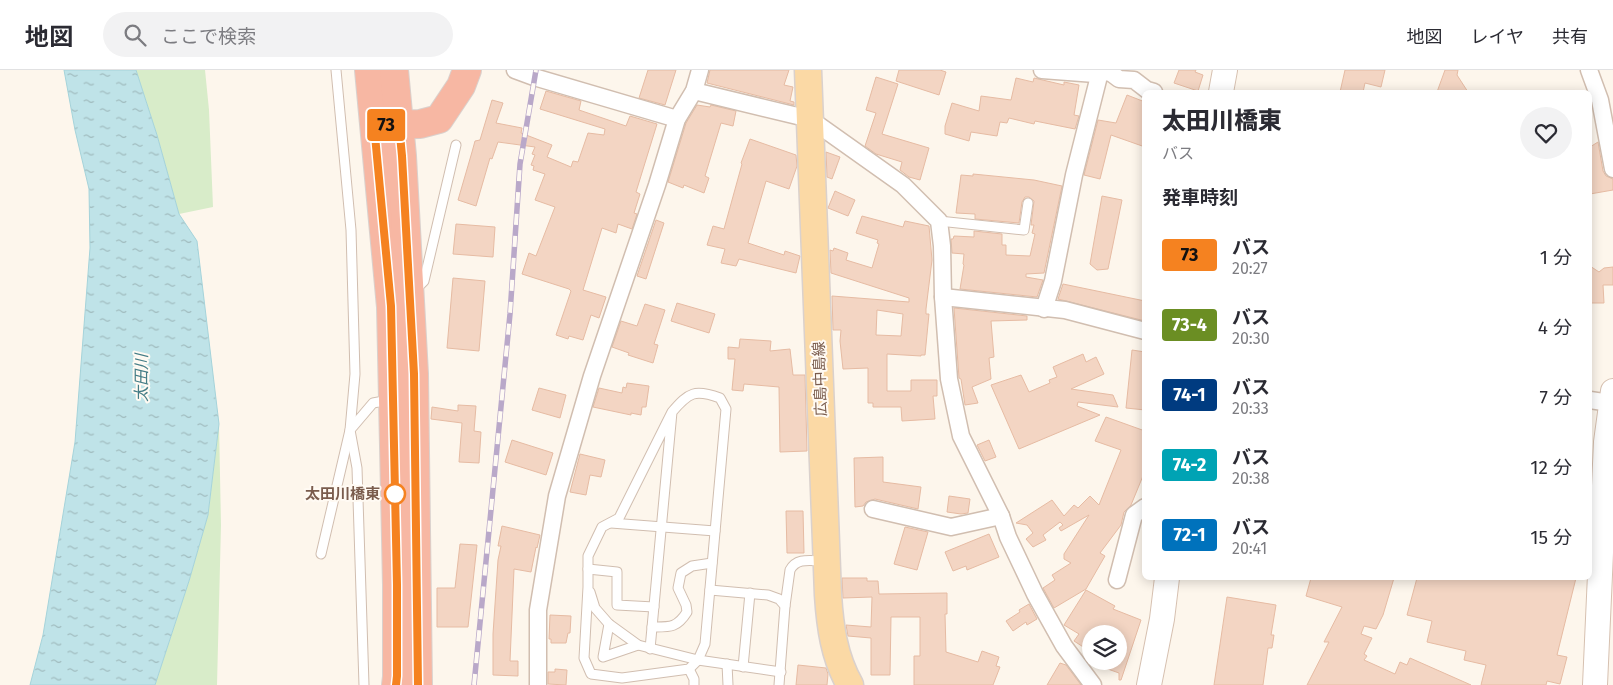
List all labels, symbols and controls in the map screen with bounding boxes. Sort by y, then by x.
search box [103,12,453,57]
icon: search [121,21,149,49]
text: 地図 [25,23,73,51]
text: ここで検索 [161,25,256,48]
text: 地図 [1407,26,1443,48]
text: レイヤ [1471,26,1524,48]
text: 共有 [1552,26,1588,48]
text: 太田川橋東 [1162,107,1282,135]
button: heart [1520,107,1572,159]
line badge: 73 [364,109,408,141]
text: 73 [377,114,395,136]
text: バス [1162,144,1194,163]
text: 発車時刻 [1162,186,1238,209]
text: バス [1232,236,1270,259]
text: 73 [1181,244,1198,266]
text: 1 分 [1540,246,1572,269]
text: 20:27 [1232,259,1268,278]
text: バス [1232,306,1270,329]
text: 73-4 [1172,314,1207,336]
text: 4 分 [1538,316,1572,339]
text: 20:30 [1232,329,1270,348]
street label: 広島中島線 [810,341,830,417]
water label: 太田川 [132,352,151,402]
text: バス [1232,376,1270,399]
text: 74-1 [1173,384,1206,406]
text: 7 分 [1540,386,1572,409]
text: 20:33 [1232,399,1269,418]
text: バス [1232,446,1270,469]
text: 74-2 [1173,454,1206,476]
text: 12 分 [1530,456,1572,479]
text: 20:38 [1232,469,1270,488]
marker: 太田川橋東 [384,483,406,505]
place label: 太田川橋東 [305,485,380,503]
text: バス [1232,516,1270,539]
text: 72-1 [1174,524,1206,546]
text: 15 分 [1530,526,1572,549]
text: 20:41 [1232,539,1267,558]
map controls [1082,625,1127,670]
button: layers [1082,625,1127,670]

